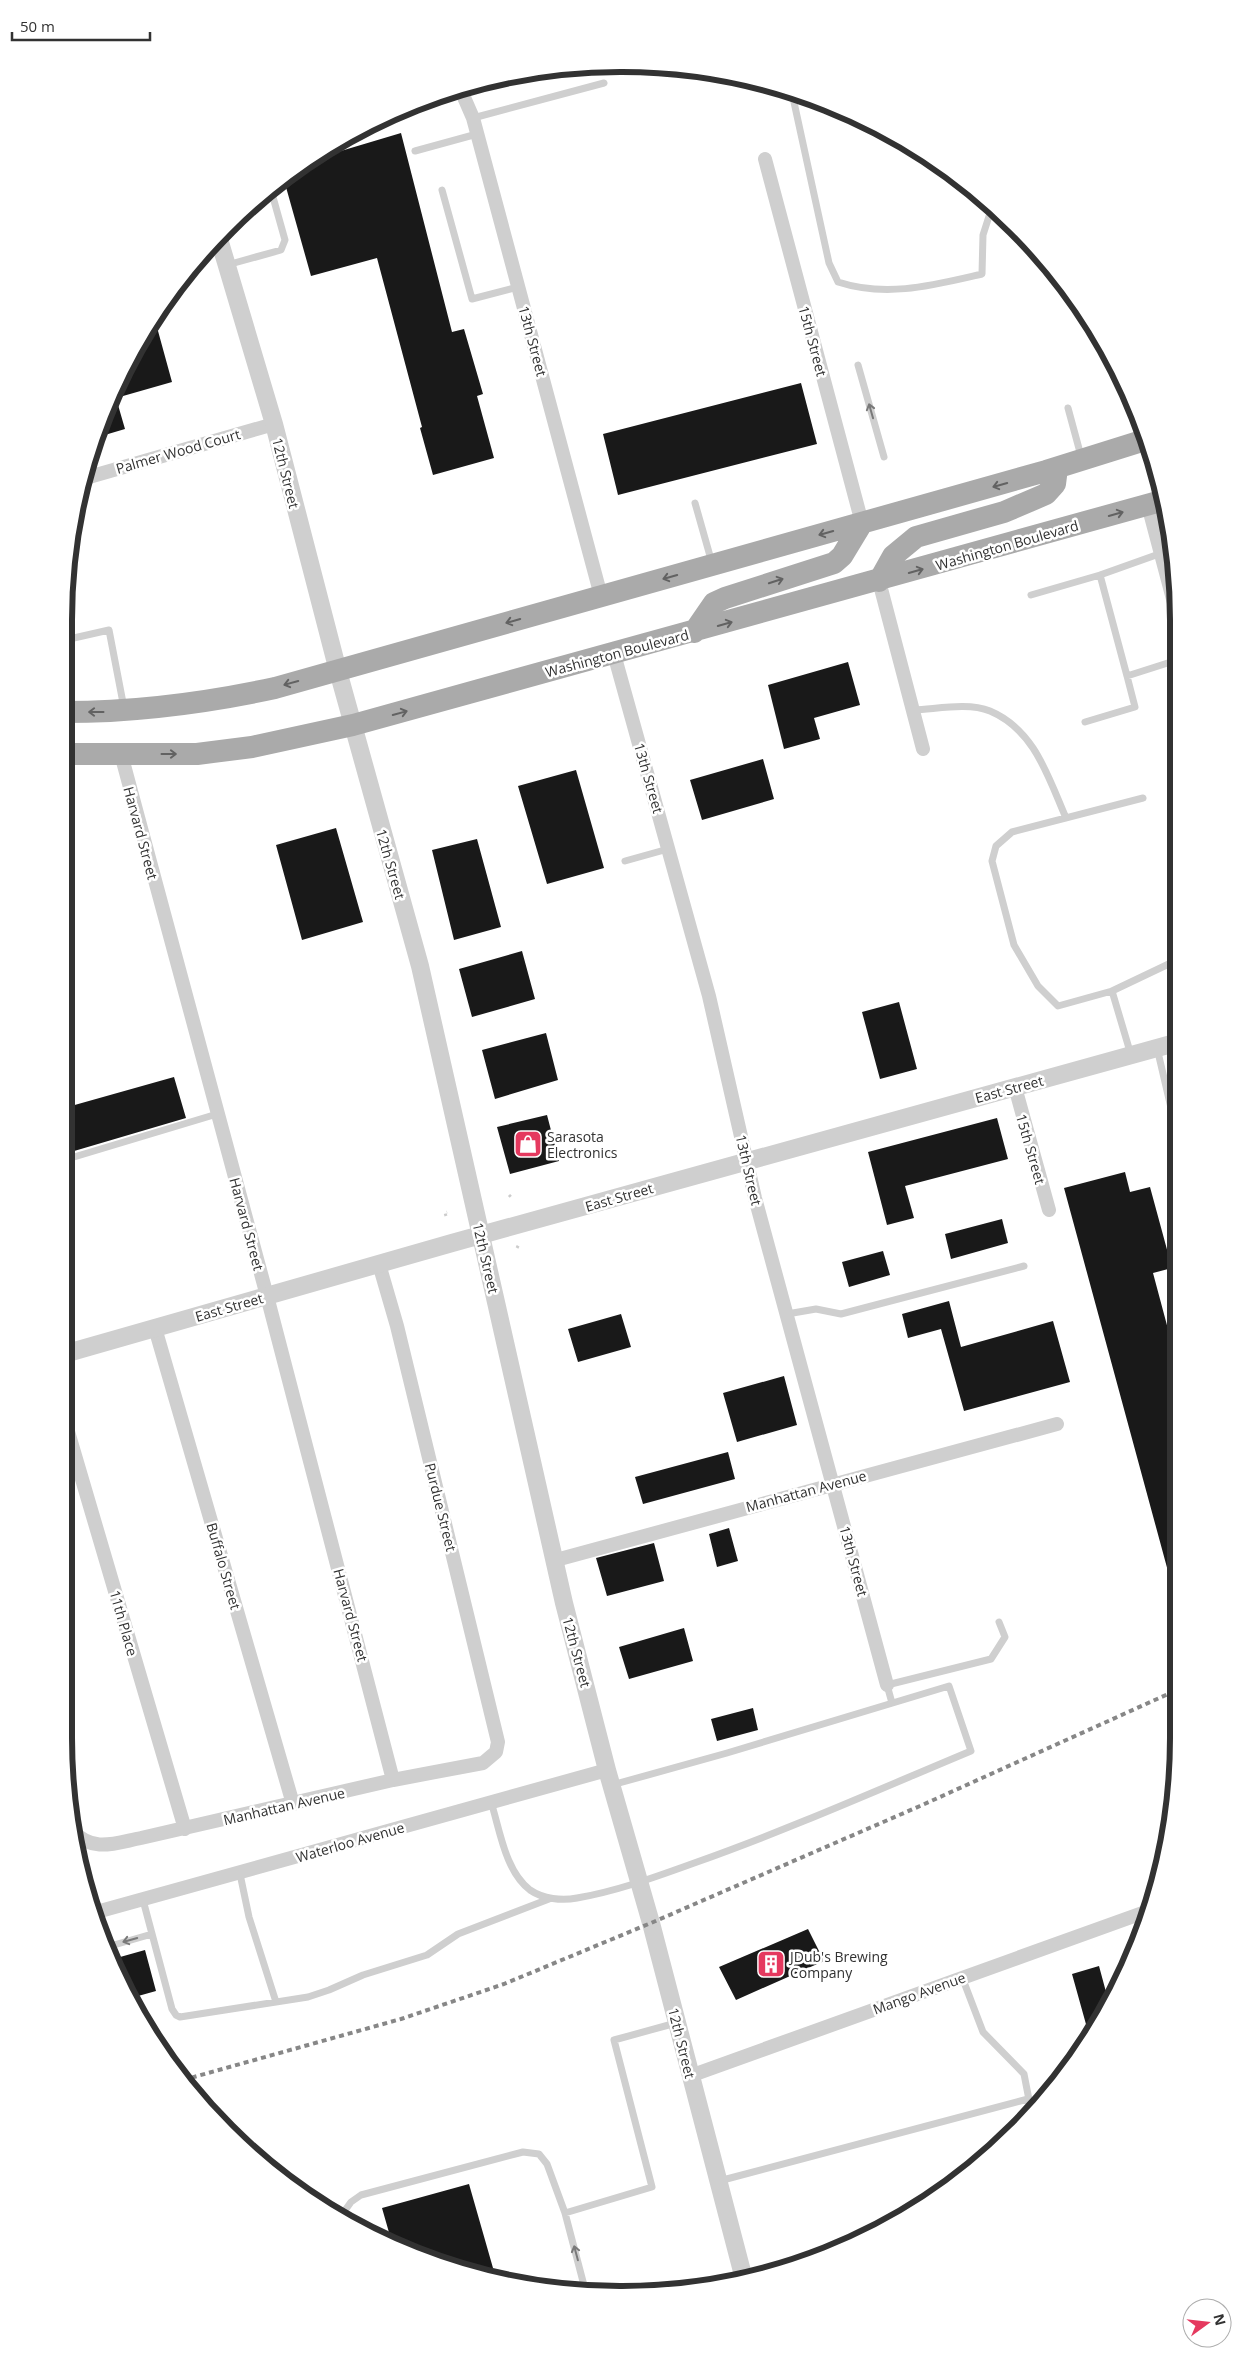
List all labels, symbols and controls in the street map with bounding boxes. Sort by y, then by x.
scale bar [12,10,150,42]
text: 50 m [20,16,55,36]
street label: 13th Street [514,304,552,378]
street label: 15th Street [794,304,832,378]
one-way arrow [866,403,875,419]
street label: Palmer Wood Court [114,424,242,478]
street label: 12th Street [268,436,304,510]
one-way arrow [992,480,1008,490]
one-way arrow [1108,509,1124,518]
street label: Washington Boulevard [933,515,1081,575]
one-way arrow [819,529,835,539]
one-way arrow [907,565,923,575]
one-way arrow [662,572,678,582]
one-way arrow [768,576,784,586]
one-way arrow [506,616,522,626]
one-way arrow [717,618,733,628]
street label: Washington Boulevard [543,625,691,681]
one-way arrow [283,679,299,689]
one-way arrow [88,707,104,717]
one-way arrow [391,708,407,717]
street label: 13th Street [630,741,668,815]
one-way arrow [161,749,177,759]
street label: Harvard Street [119,784,163,882]
street label: 12th Street [372,827,410,901]
street label: East Street [973,1071,1045,1107]
street label: 15th Street [1012,1112,1050,1186]
place label: Sarasota Electronics [547,1127,618,1162]
shop icon: Sarasota Electronics [513,1129,543,1159]
street label: 13th Street [732,1133,766,1207]
street label: Harvard Street [225,1175,269,1273]
street label: East Street [583,1178,655,1216]
street label: 12th Street [469,1221,503,1295]
street label: East Street [193,1288,265,1326]
street label: Purdue Street [421,1461,461,1553]
street label: Manhattan Avenue [744,1466,869,1516]
street label: Buffalo Street [203,1520,245,1612]
street label: 13th Street [835,1524,873,1598]
street label: Harvard Street [329,1566,373,1664]
street label: 11th Place [106,1588,142,1658]
street label: 12th Street [558,1615,596,1689]
street label: Manhattan Avenue [221,1783,347,1829]
street label: Waterloo Avenue [294,1817,407,1867]
one-way arrow [122,1936,138,1946]
place label: JDub's Brewing Company [788,1947,888,1982]
building icon: JDub's Brewing Company [756,1949,786,1979]
street label: Mango Avenue [870,1967,968,2019]
street label: 12th Street [664,2006,700,2080]
one-way arrow [570,2246,580,2262]
north arrow [1182,2298,1232,2348]
text: N [1209,2312,1231,2327]

